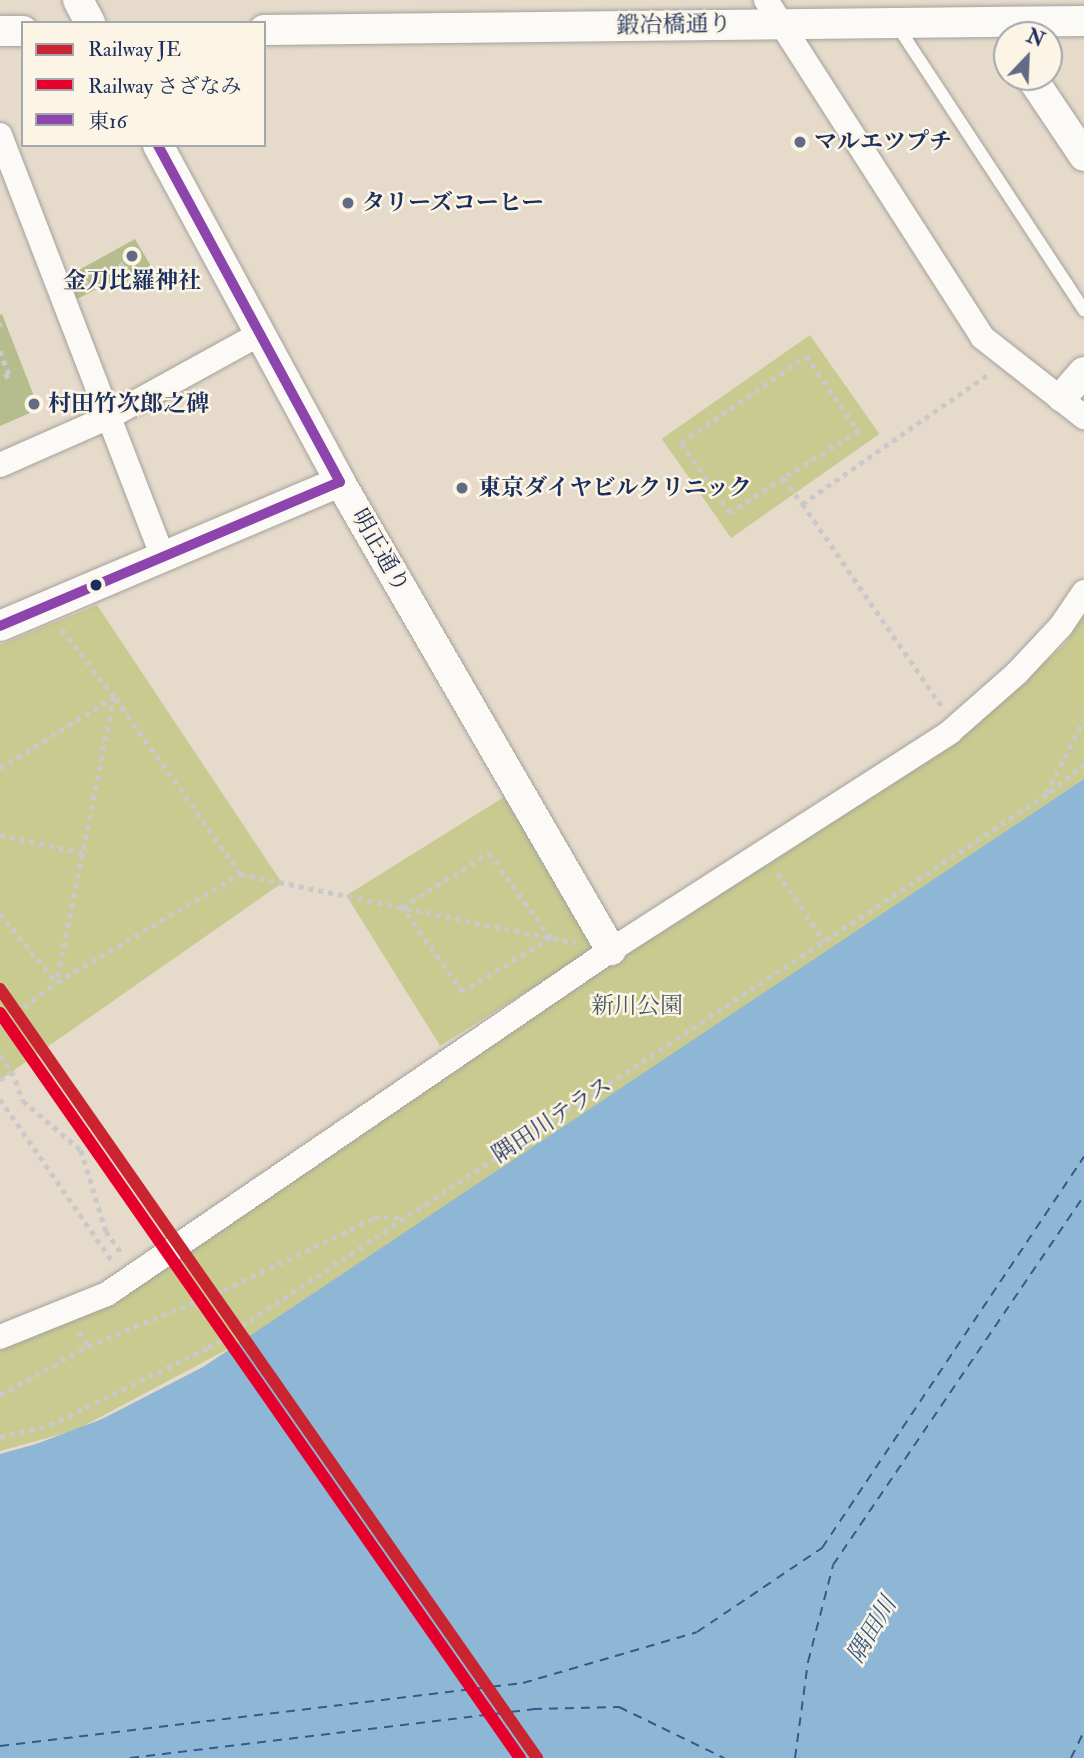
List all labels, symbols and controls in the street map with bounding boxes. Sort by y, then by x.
street label: 鍛冶橋通り [616,10,732,40]
legend [21,21,266,147]
north arrow [993,21,1063,91]
text: N [1023,24,1048,53]
text: Railway JE [88,36,181,63]
text: Railway さざなみ [88,73,241,100]
text: 東16 [88,108,127,135]
place label: マルエツプチ [814,128,952,156]
marker: マルエツプチ [792,134,808,150]
place label: タリーズコーヒー [362,189,545,217]
marker: タリーズコーヒー [340,195,356,211]
marker: 金刀比羅神社 [124,248,140,264]
place label: 金刀比羅神社 [63,267,201,295]
place label: 村田竹次郎之碑 [48,390,209,418]
marker: 村田竹次郎之碑 [26,396,42,412]
place label: 東京ダイヤビルクリニック [478,474,754,502]
marker: 東京ダイヤビルクリニック [452,478,472,498]
street label: 明正通り [345,504,415,598]
unlabelled marker [89,578,103,592]
park label: 新川公園 [591,992,683,1020]
street label: 隅田川テラス [487,1071,617,1169]
water label: 隅田川 [841,1592,903,1668]

